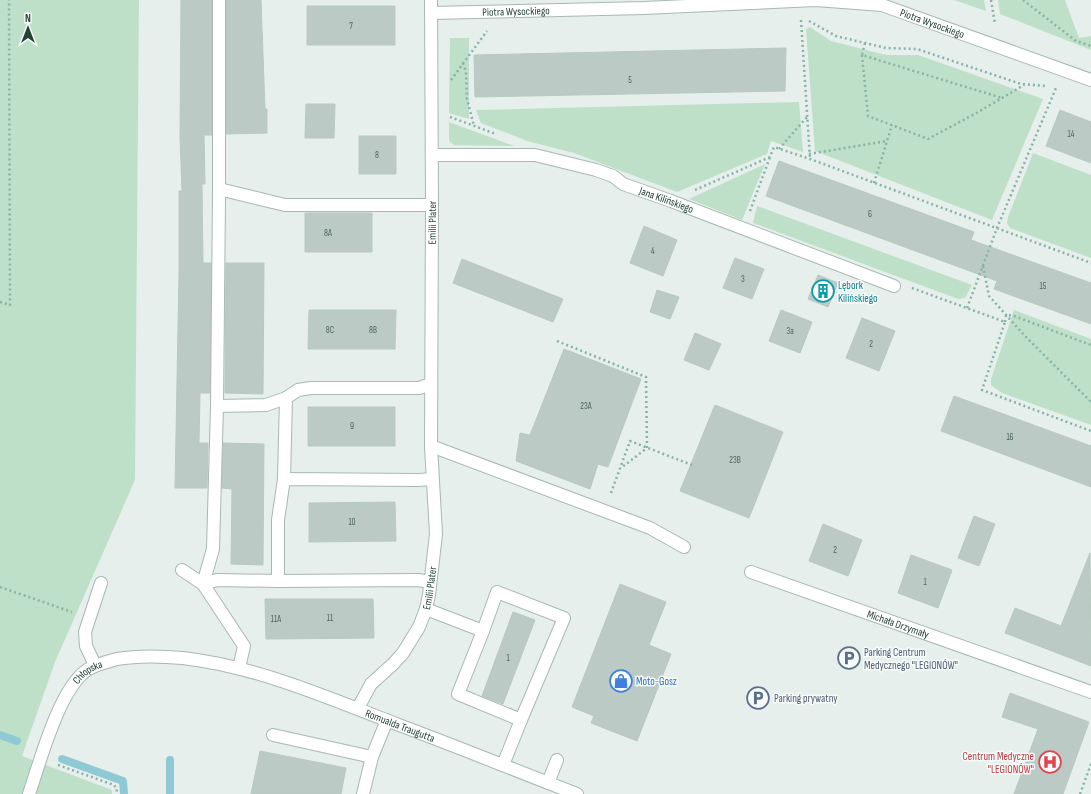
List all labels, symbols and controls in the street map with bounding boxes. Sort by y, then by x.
street label: Piotra Wysockiego [482,4,550,18]
street label: Piotra Wysockiego [898,6,967,41]
north arrow [8,8,48,48]
text: N [25,12,31,25]
house number: 7 [349,21,353,32]
house number: 5 [628,75,632,86]
house number: 14 [1068,129,1075,140]
house number: 8 [375,150,379,161]
street label: Jana Kilińskiego [637,184,696,216]
street label: Emilii Plater [425,201,439,244]
house number: 6 [868,209,872,220]
house number: 8A [324,228,332,239]
house number: 4 [651,246,655,257]
house number: 3 [741,274,745,285]
building icon: Lębork Kilińskiego [810,278,836,304]
place label: Lębork Kilińskiego [838,279,878,305]
house number: 15 [1040,281,1047,292]
house number: 8C [326,325,334,336]
house number: 8B [369,325,377,336]
house number: 3a [786,326,794,337]
house number: 2 [869,339,873,350]
house number: 23A [580,401,592,412]
house number: 9 [350,421,354,432]
house number: 16 [1006,432,1014,443]
house number: 23B [729,455,741,466]
house number: 10 [348,517,356,528]
house number: 2 [833,545,837,556]
street label: Emilii Plater [420,566,439,611]
house number: 1 [923,577,927,588]
street label: Michała Drzymały [865,607,931,641]
house number: 11 [327,613,334,624]
house number: 11A [271,614,281,625]
parking icon: Parking Centrum Medycznego "LEGIONÓW" [836,645,862,671]
place label: Parking Centrum Medycznego "LEGIONÓW" [864,646,958,672]
house number: 1 [506,653,510,664]
street label: Chłopska [70,657,104,686]
shop icon: Moto-Gosz [608,668,634,694]
place label: Moto-Gosz [636,675,677,688]
parking icon: Parking prywatny [745,685,771,711]
place label: Parking prywatny [774,692,838,705]
street label: Romualda Traugutta [364,706,437,745]
hospital icon: Centrum Medyczne "LEGIONÓW" [1037,749,1063,775]
place label: Centrum Medyczne "LEGIONÓW" [963,750,1034,776]

